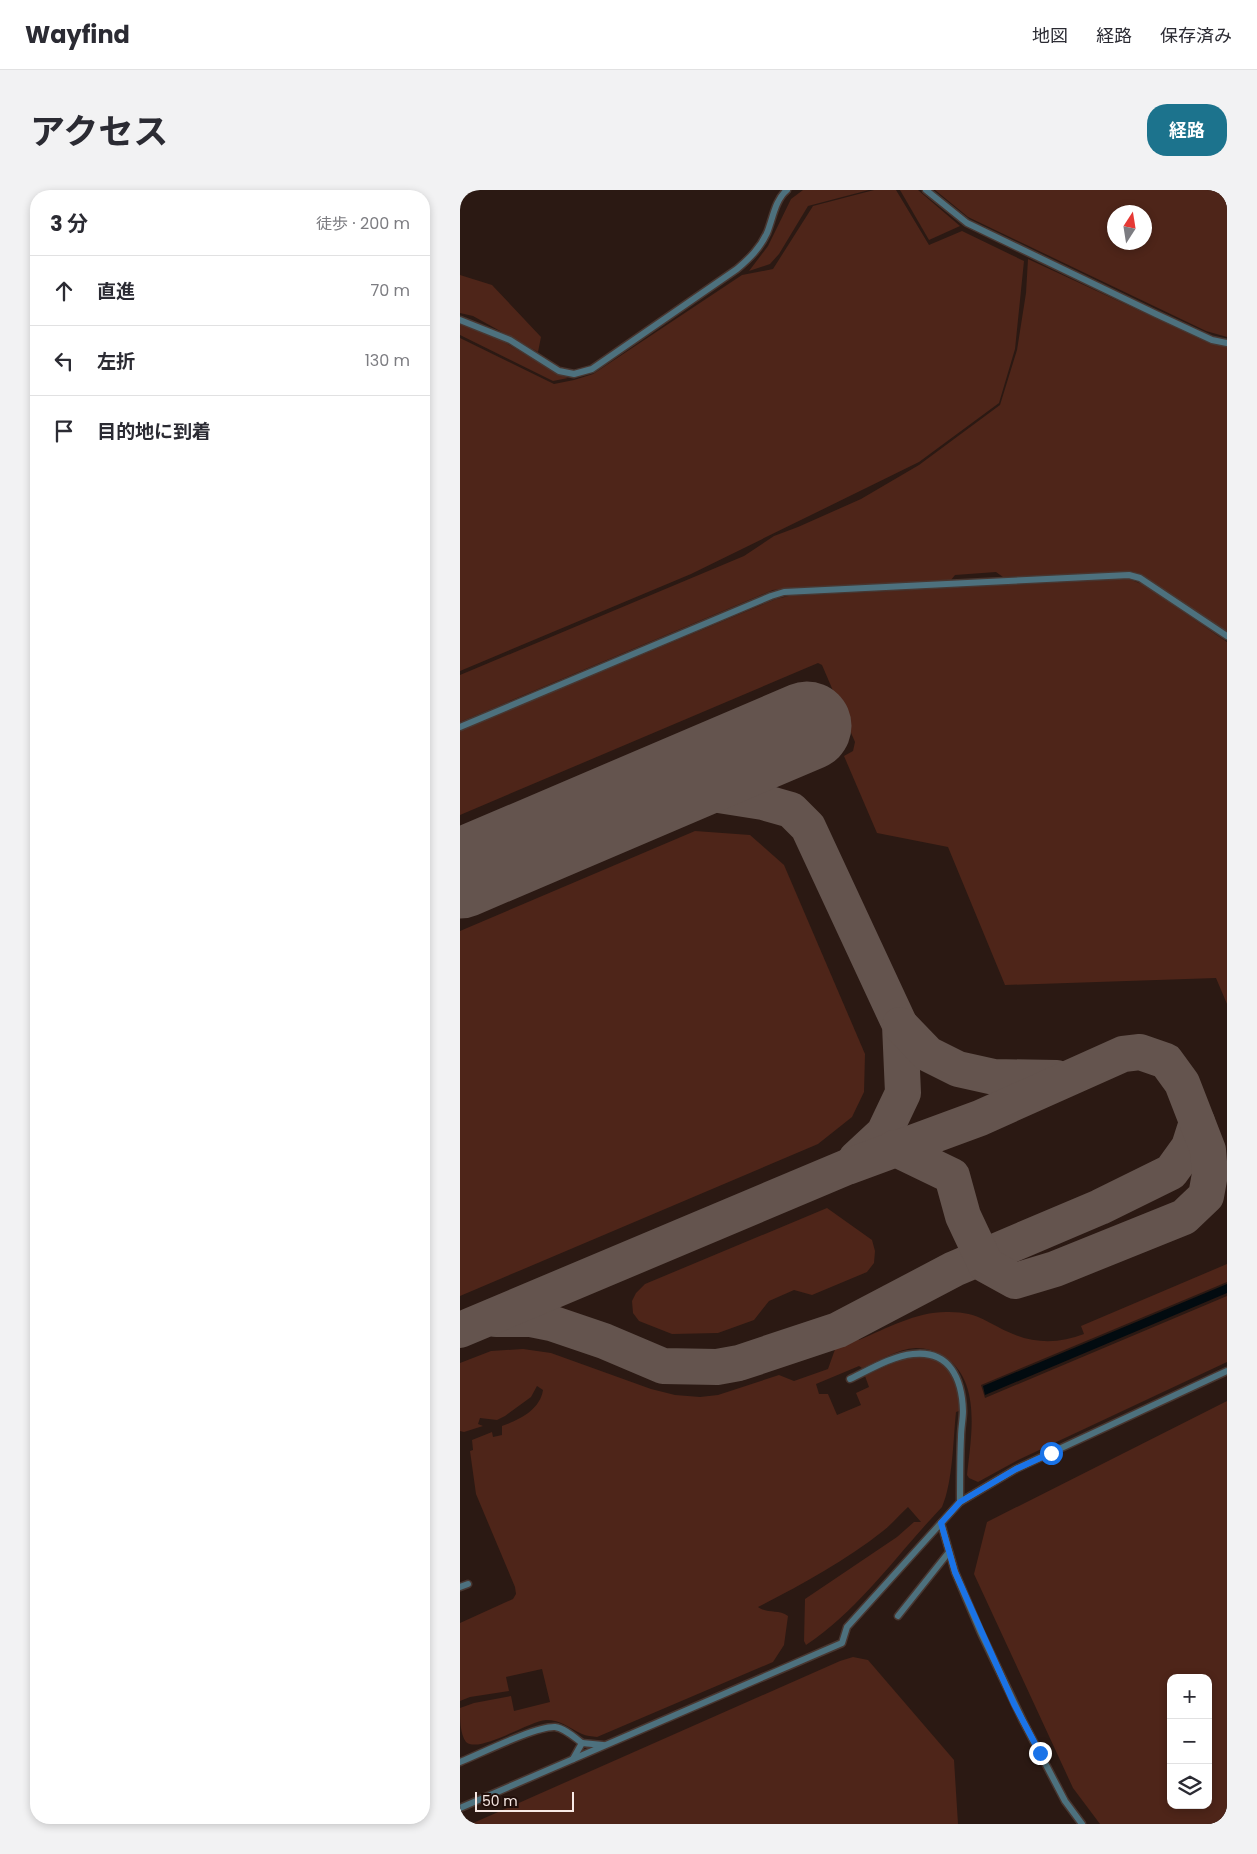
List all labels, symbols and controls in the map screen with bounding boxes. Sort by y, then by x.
text: Wayfind [25,18,130,51]
text: 地図 [1032,23,1068,48]
text: 経路 [1096,23,1132,48]
text: 保存済み [1160,23,1232,48]
button: 経路 [1147,104,1227,156]
text: アクセス [30,107,168,156]
north arrow [1107,205,1152,250]
text: 3 分 [50,209,88,238]
text: 徒歩 · 200 m [316,212,410,235]
icon: ahead [50,277,78,305]
text: 直進 [97,278,135,305]
text: 70 m [370,279,410,302]
icon: left [50,347,78,375]
text: 左折 [97,348,135,375]
text: 130 m [365,349,410,372]
icon: arrive [50,417,78,445]
text: 目的地に到着 [97,418,211,445]
route start [1040,1442,1063,1465]
map controls [1167,1674,1212,1809]
button: + [1167,1674,1212,1719]
button: − [1167,1719,1212,1764]
route end [1029,1742,1052,1765]
button: layers [1167,1764,1212,1809]
scale bar [475,1789,574,1812]
text: 50 m [482,1791,518,1811]

